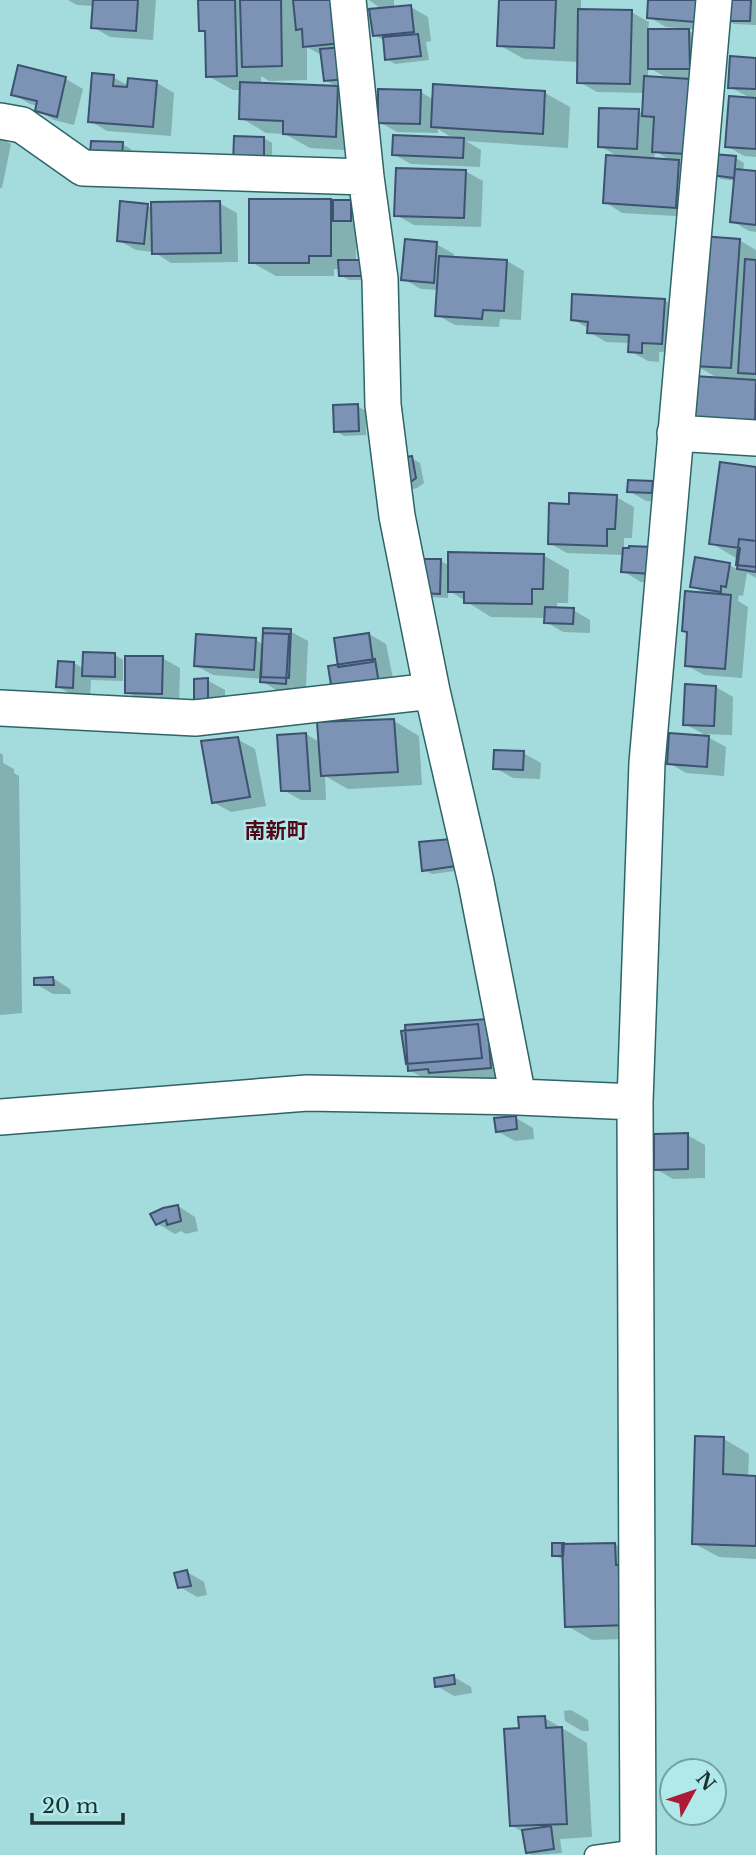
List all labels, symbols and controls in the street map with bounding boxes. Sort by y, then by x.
district label: 南新町 [245,818,308,844]
north arrow [658,1757,728,1827]
text: N [691,1767,720,1796]
scale bar [32,1782,122,1826]
text: 20 m [42,1793,99,1819]

